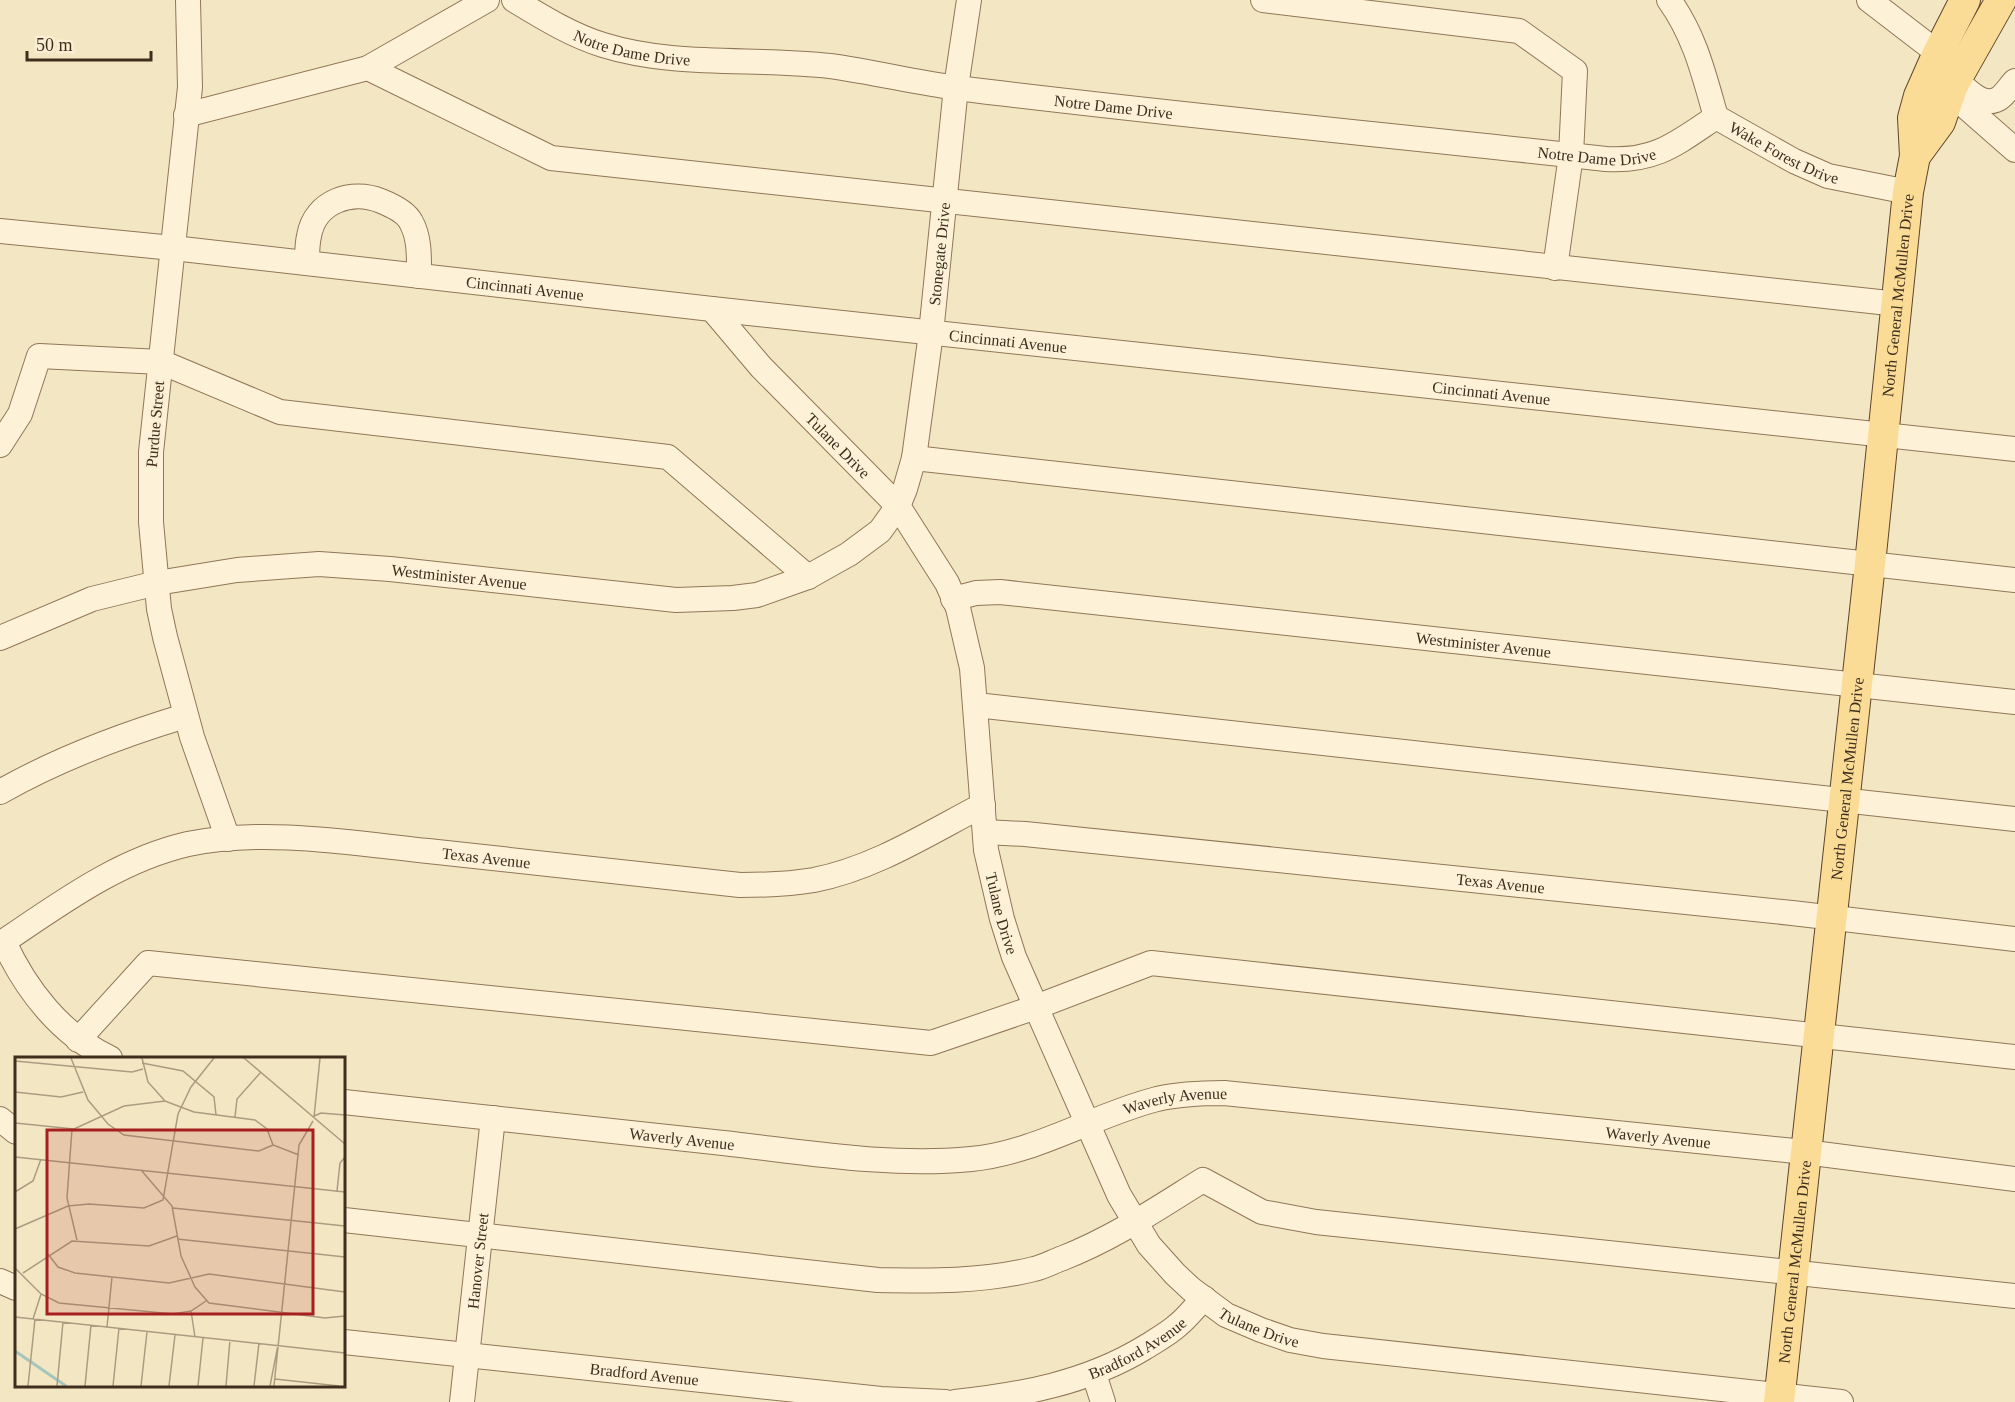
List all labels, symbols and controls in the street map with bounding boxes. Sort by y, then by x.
scale bar [27,24,152,62]
street label: Notre Dame Drive [571,26,691,68]
text: 50 m [36,35,73,55]
street label: Notre Dame Drive [1053,91,1174,121]
street label: Wake Forest Drive [1727,118,1840,186]
street label: Notre Dame Drive [1537,143,1658,168]
street label: North General McMullen Drive [1879,193,1916,398]
street label: Stonegate Drive [925,202,953,306]
street label: Cincinnati Avenue [465,273,585,303]
street label: Cincinnati Avenue [948,326,1068,356]
street label: Cincinnati Avenue [1431,378,1551,408]
street label: Purdue Street [143,380,167,468]
street label: Tulane Drive [803,409,874,481]
street label: Westminister Avenue [391,561,528,592]
street label: Westminister Avenue [1415,629,1552,660]
street label: North General McMullen Drive [1827,676,1866,881]
street label: Texas Avenue [441,844,531,871]
street label: Tulane Drive [983,870,1021,956]
street label: Texas Avenue [1455,870,1545,896]
inset map [15,1057,345,1387]
street label: Waverly Avenue [1121,1084,1227,1117]
street label: Waverly Avenue [1605,1123,1712,1151]
street label: Waverly Avenue [629,1124,735,1153]
street label: North General McMullen Drive [1775,1159,1814,1364]
street label: Hanover Street [464,1211,491,1310]
street label: Tulane Drive [1216,1304,1300,1350]
street label: Bradford Avenue [1086,1314,1189,1382]
street label: Bradford Avenue [589,1360,700,1388]

